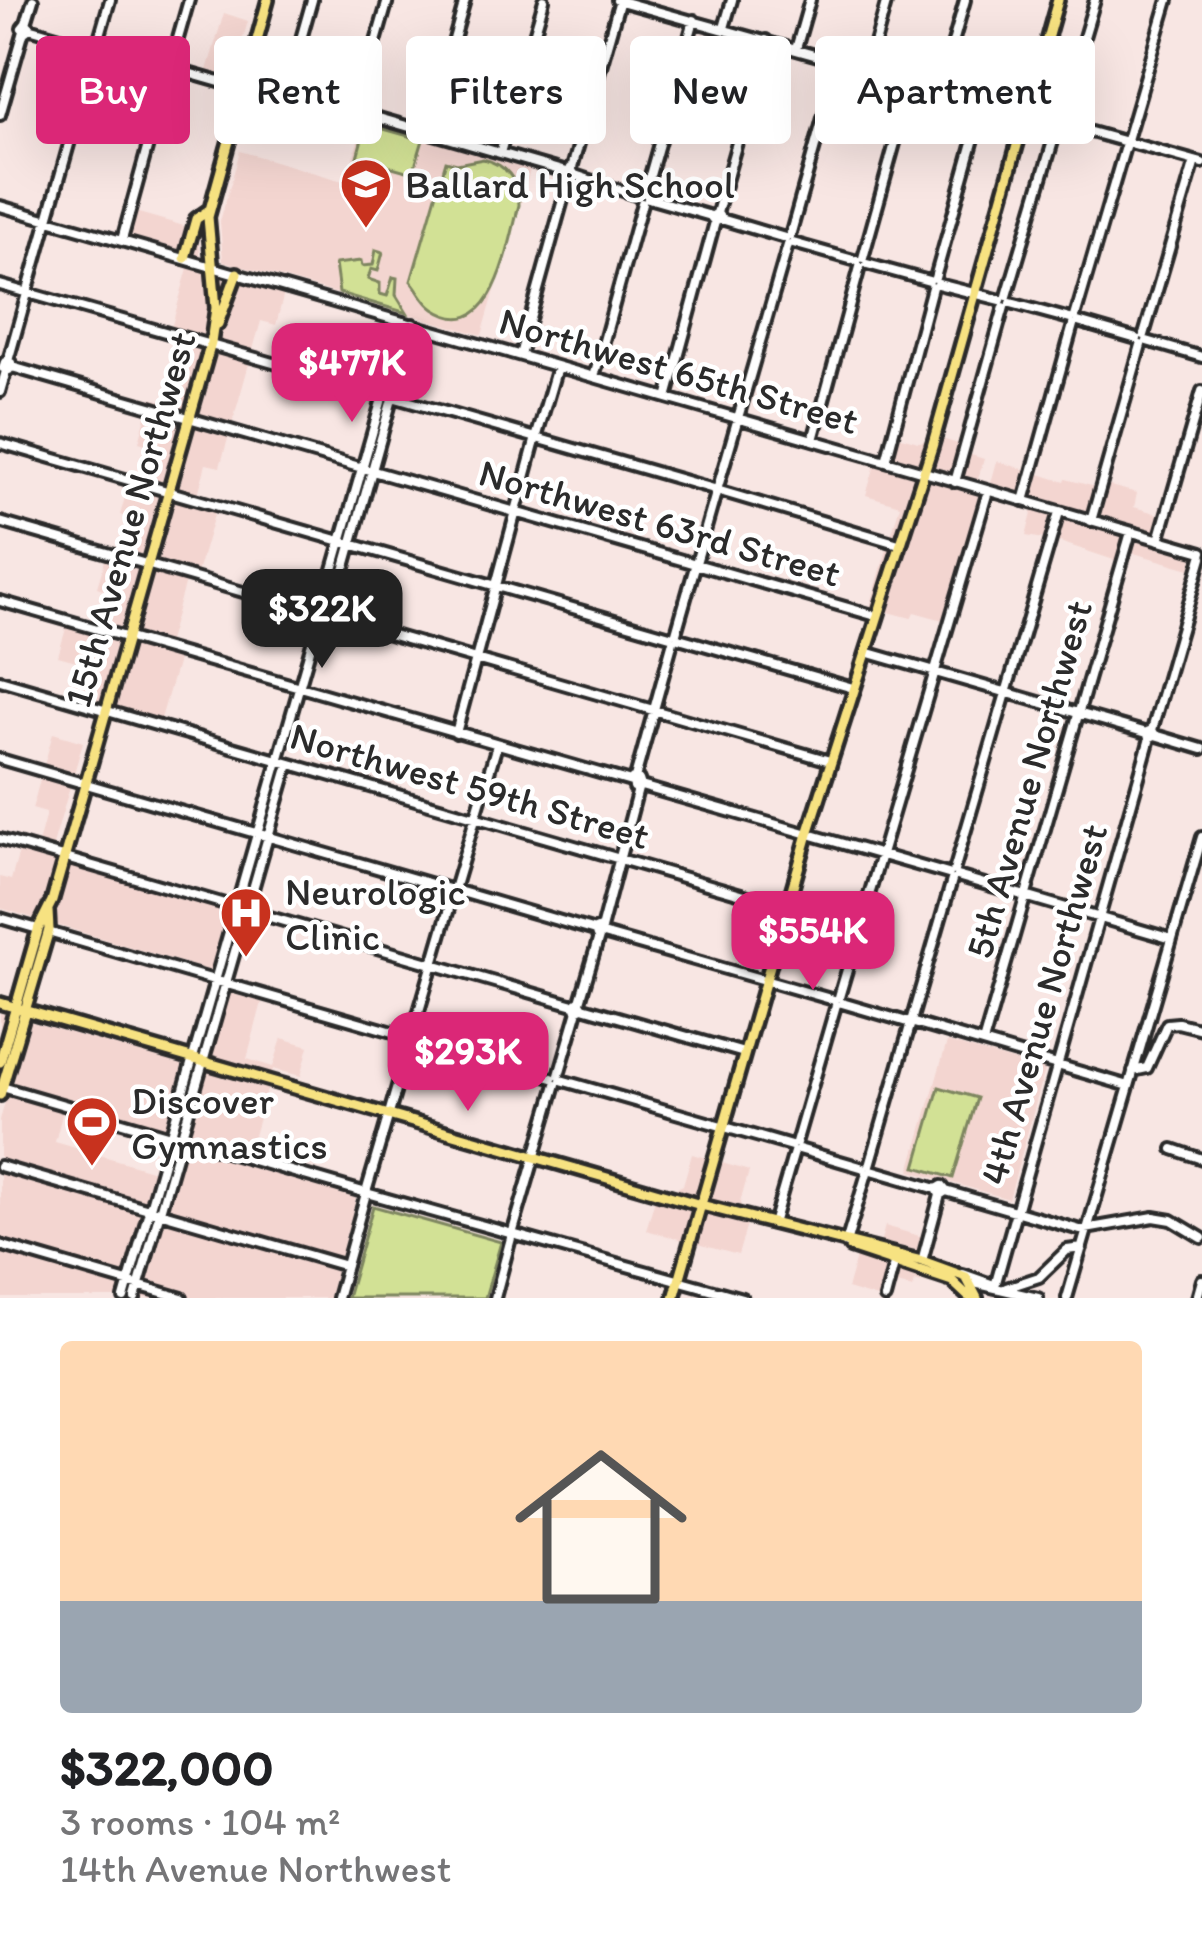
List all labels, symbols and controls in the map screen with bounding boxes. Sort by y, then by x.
chip: Buy [36,36,190,144]
chip: Rent [214,36,382,144]
chip: Filters [406,36,606,144]
chip: New [630,36,791,144]
chip: Apartment [815,36,1095,144]
school or university icon: Ballard High School [338,156,394,230]
place label: Ballard High School [405,161,735,208]
street label: Northwest 65th Street [494,297,864,444]
pin: $477K [268,323,436,425]
street label: 15th Avenue Northwest [53,326,206,712]
text: $477K [299,338,405,385]
street label: Northwest 63rd Street [474,448,846,597]
pin: $322K [238,569,406,671]
text: $322K [269,584,375,631]
street label: 5th Avenue Northwest [955,595,1102,964]
street label: Northwest 59th Street [285,712,655,859]
street label: 4th Avenue Northwest [969,818,1118,1190]
place label: Neurologic Clinic [285,868,466,960]
hospital icon: Neurologic Clinic [218,885,274,959]
pin: $554K [729,891,897,993]
text: $554K [758,906,868,953]
pin: $293K [384,1012,552,1114]
text: $293K [415,1027,521,1074]
place label: Discover Gymnastics [131,1077,328,1169]
sports icon: Discover Gymnastics [64,1094,120,1168]
icon: home [493,1419,709,1635]
text: $322,000 [60,1737,274,1798]
text: 3 rooms · 104 m² [60,1798,340,1845]
text: 14th Avenue Northwest [60,1845,451,1892]

